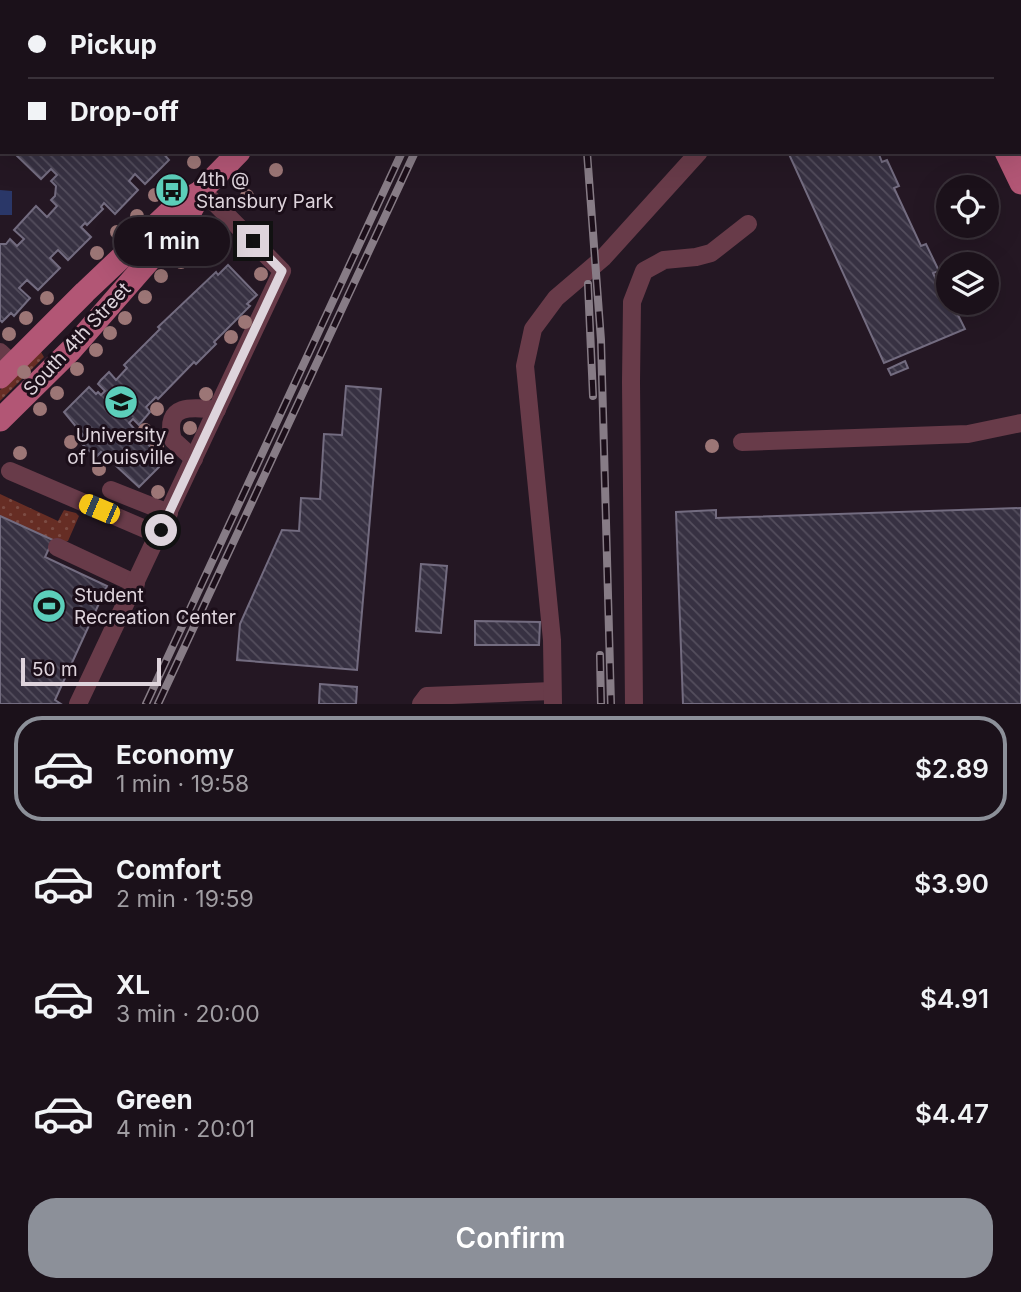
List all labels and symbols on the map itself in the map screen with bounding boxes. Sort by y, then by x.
place label: 4th @ Stansbury Park [196,168,334,213]
bus stop icon: 4th @ Stansbury Park [153,171,191,209]
callout: 1 min [113,216,229,266]
route end [237,225,269,257]
street label: South 4th Street [19,278,135,400]
school or university icon: University of Louisville [102,383,140,421]
place label: University of Louisville [67,424,175,469]
car [76,491,123,527]
route start [145,514,177,546]
place label: Student Recreation Center [74,584,236,629]
sports icon: Student Recreation Center [30,587,68,625]
scale bar [21,655,161,687]

